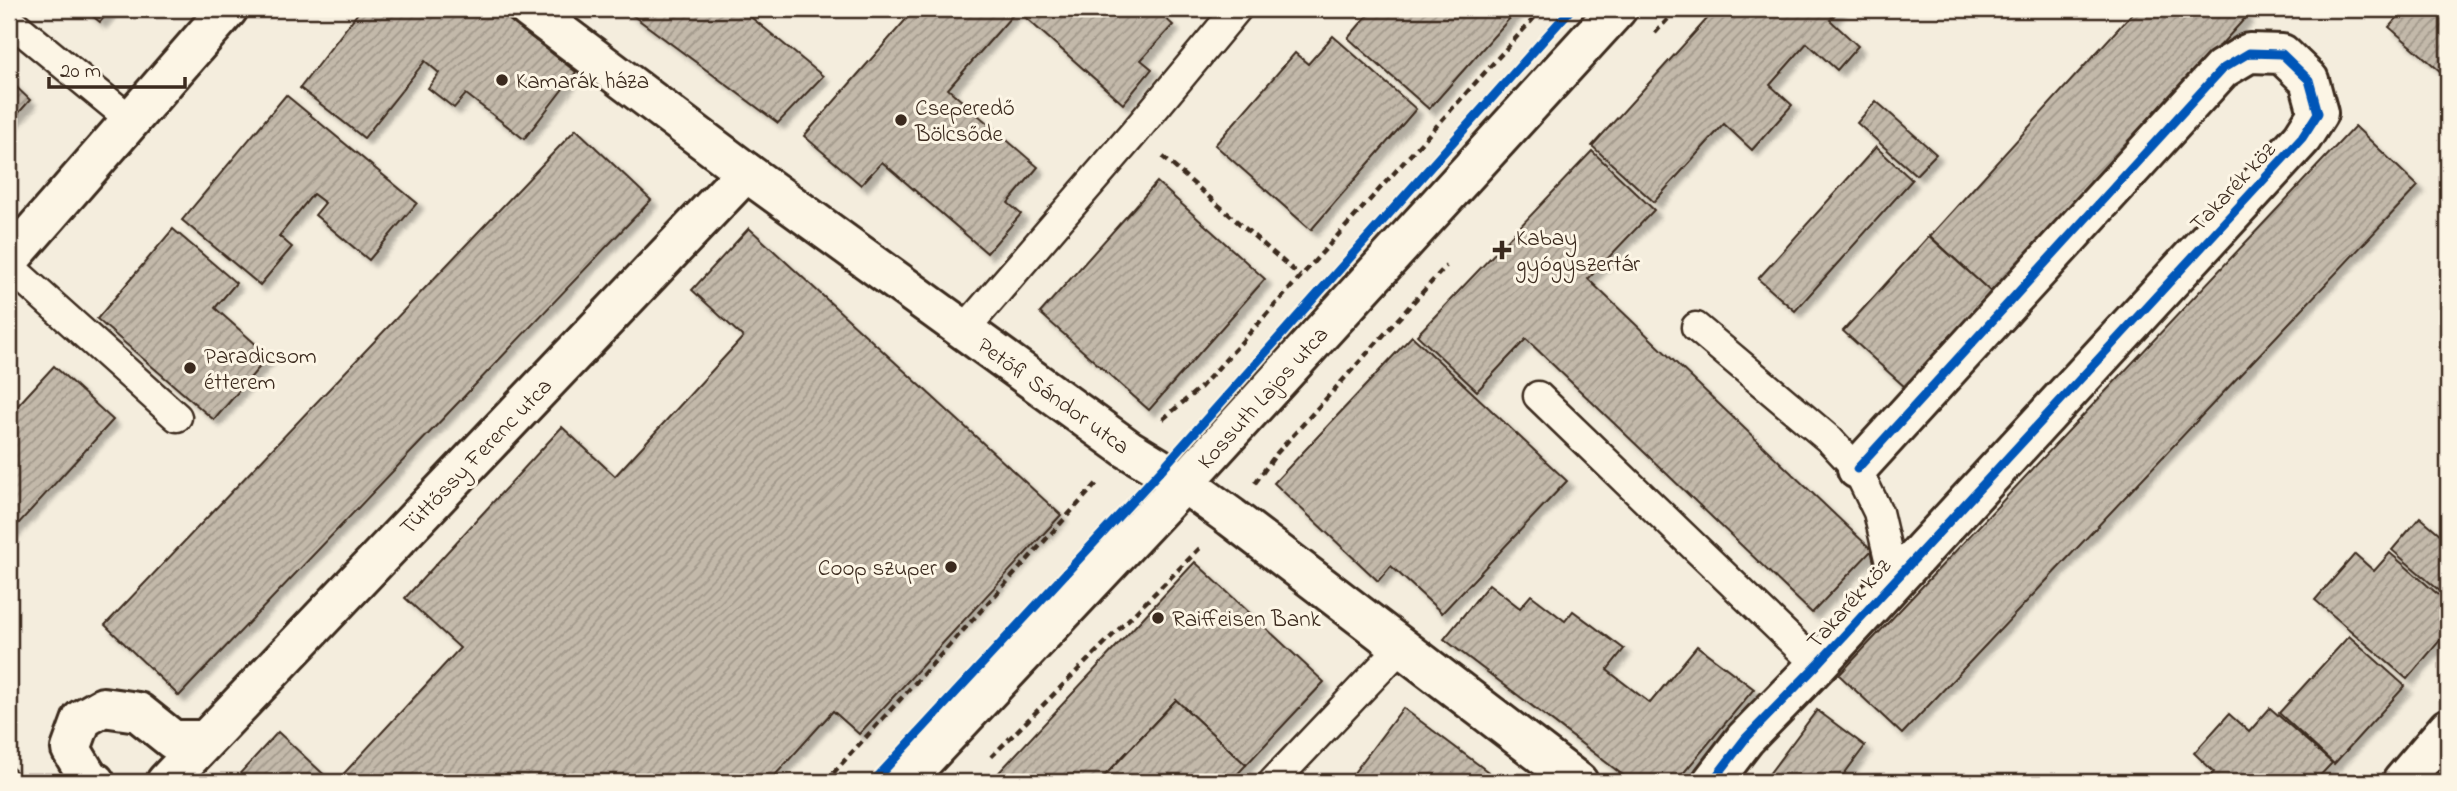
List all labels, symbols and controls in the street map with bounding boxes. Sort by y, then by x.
scale bar [49,46,186,90]
text: 20 m [60,57,101,87]
place label: Kamarák háza [516,66,649,99]
marker: Kamarák háza [494,72,510,88]
place label: Cseperedő Bölcsőde [914,93,1015,152]
marker: Cseperedő Bölcsőde [893,112,909,128]
street label: Takarék köz [2183,135,2285,240]
place label: Kabay gyógyszertár [1515,223,1641,284]
marker: Kabay gyógyszertár [1494,242,1510,258]
street label: Kossuth Lajos utca [1191,320,1337,477]
street label: Petőfi Sándor utca [969,330,1136,464]
place label: Paradicsom étterem [204,341,317,400]
marker: Paradicsom étterem [182,360,198,376]
street label: Tüttőssy Ferenc utca [393,372,562,545]
street label: Takarék köz [1800,551,1900,658]
place label: Coop szuper [818,553,938,586]
marker: Coop szuper [943,559,959,575]
place label: Raiffeisen Bank [1172,604,1322,637]
marker: Raiffeisen Bank [1150,610,1166,626]

